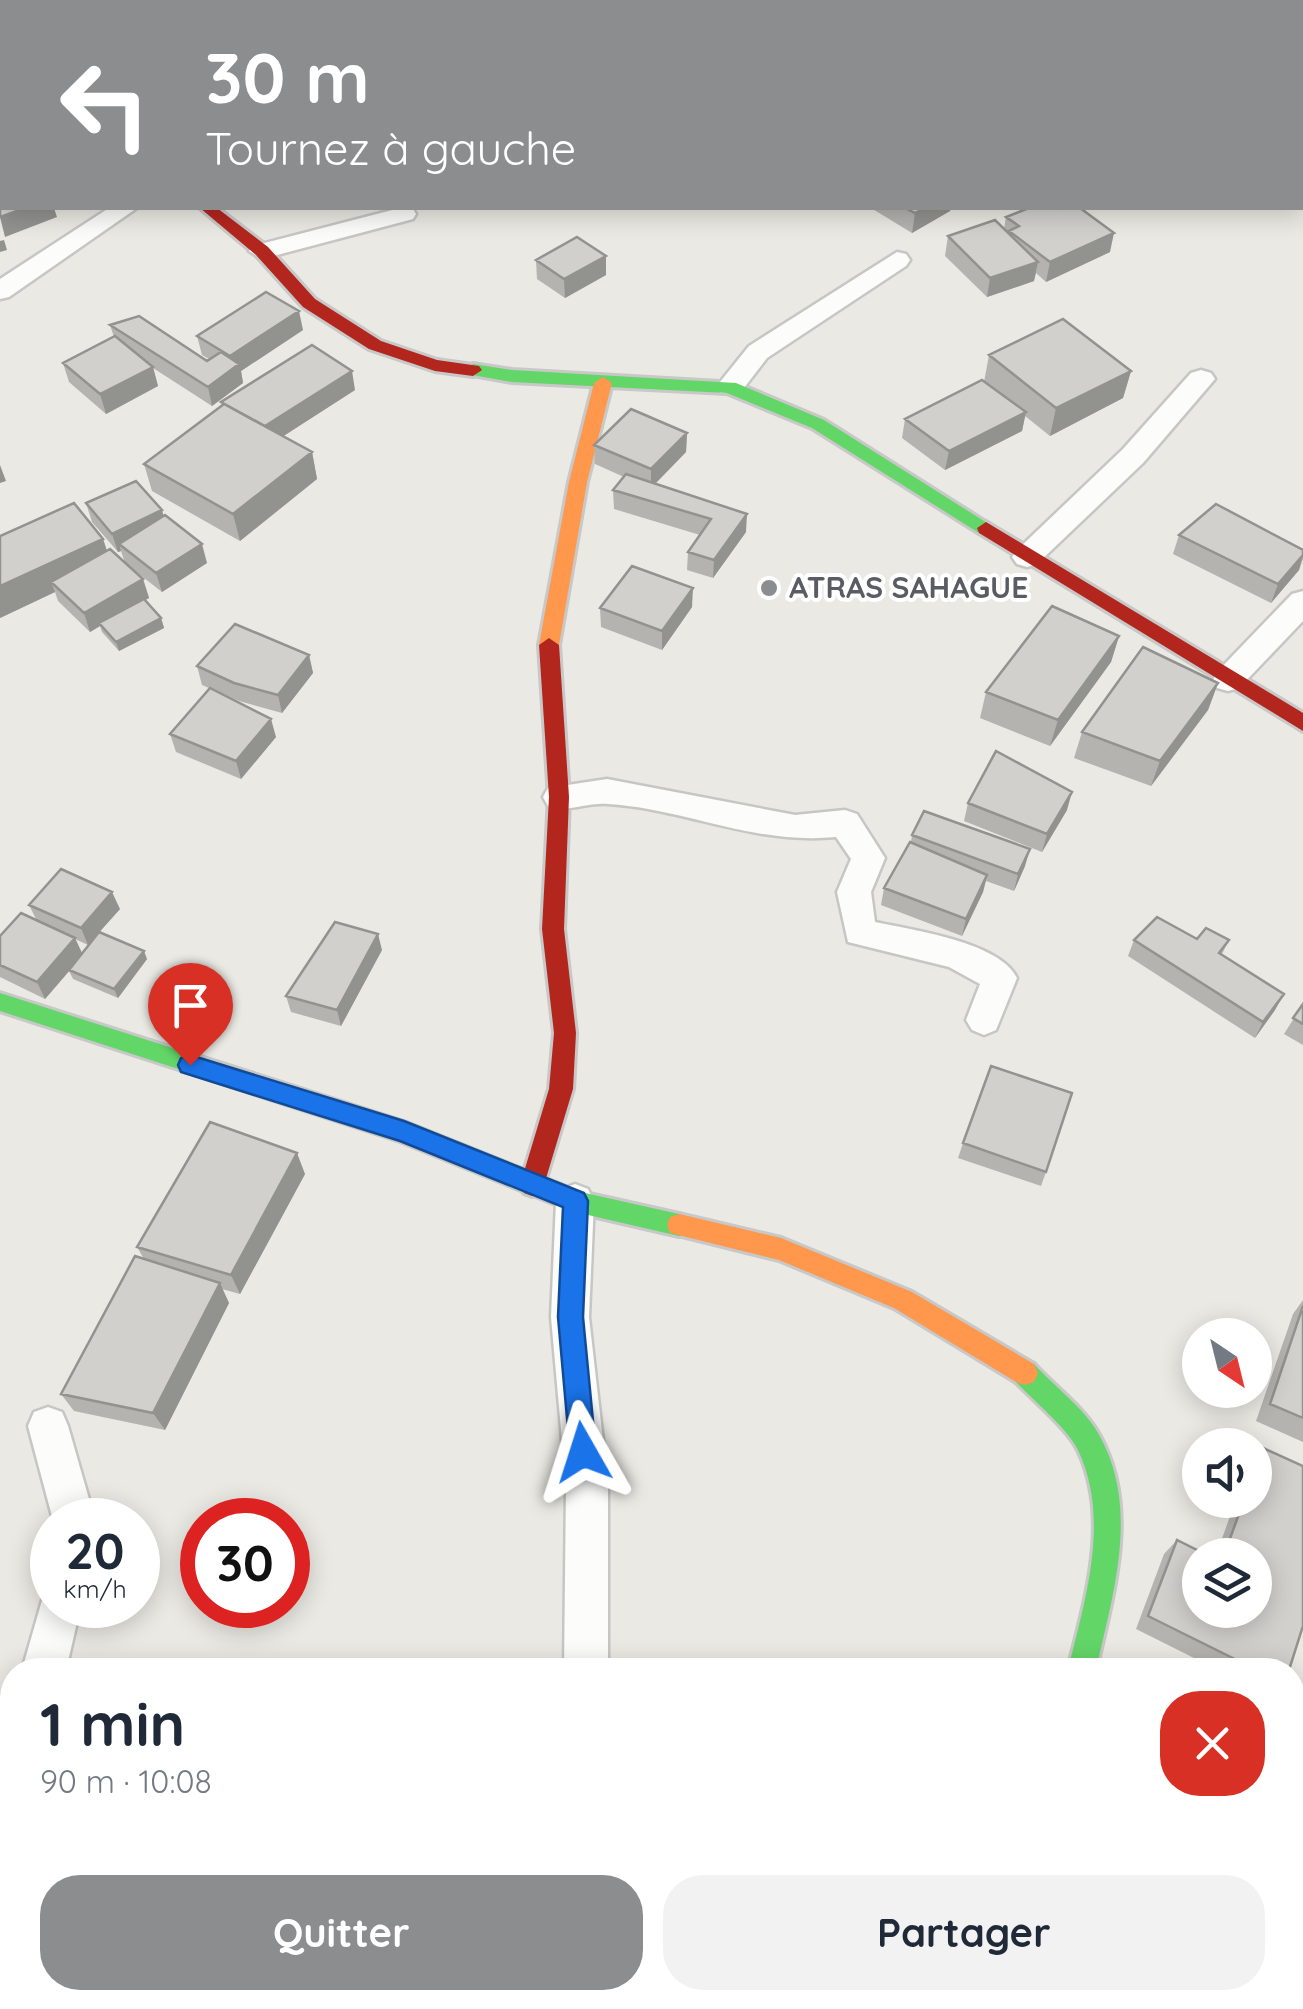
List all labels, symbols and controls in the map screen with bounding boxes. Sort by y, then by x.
text: 30 m [205,33,370,121]
icon: left [40,40,170,170]
text: Tournez à gauche [205,120,576,176]
place label: ATRAS SAHAGUE [789,568,1028,606]
marker: ATRAS SAHAGUE [758,577,780,599]
pin [148,963,233,1066]
icon: arrive [163,978,218,1033]
north arrow [1182,1318,1272,1408]
map controls [1182,1318,1272,1628]
position arrow [531,1400,635,1504]
button: sound [1182,1428,1272,1518]
speed limit sign: 30 [180,1498,310,1628]
text: 20 [65,1519,125,1582]
button: layers [1182,1538,1272,1628]
text: km/h [63,1573,127,1604]
text: 1 min [40,1686,185,1761]
button: close [1160,1691,1265,1796]
text: 90 m · 10:08 [40,1761,212,1801]
button: Quitter [40,1875,643,1990]
button: Partager [663,1875,1265,1990]

